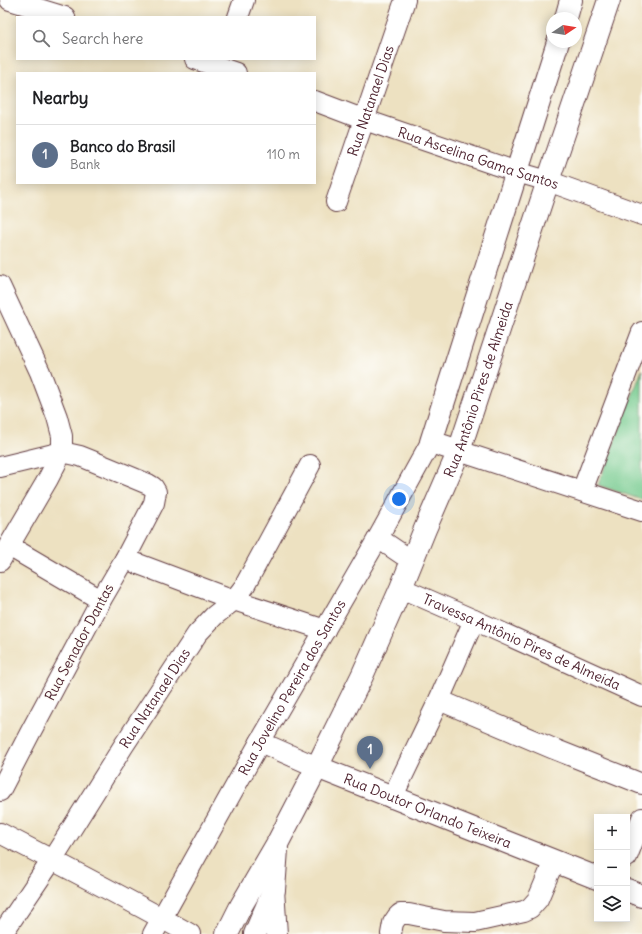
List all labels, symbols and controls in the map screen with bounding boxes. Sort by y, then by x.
north arrow [546,12,582,48]
search box [16,16,316,60]
icon: search [30,27,52,49]
text: Search here [62,29,143,48]
street label: Rua Natanael Dias [343,43,398,159]
text: Nearby [32,87,88,109]
street label: Rua Ascelina Gama Santos [396,123,561,193]
text: Banco do Brasil [70,137,175,156]
text: 1 [42,146,48,163]
text: 110 m [267,146,300,163]
text: Bank [70,156,100,173]
street label: Rua Antônio Pires de Almeida [440,299,517,480]
your location [389,489,409,509]
street label: Rua Senador Dantas [41,580,117,704]
street label: Travessa Antônio Pires de Almeida [420,590,623,694]
street label: Rua Jovelino Pereira dos Santos [234,596,350,779]
street label: Rua Natanael Dias [115,645,194,752]
pin: 1 [357,736,383,769]
street label: Rua Doutor Orlando Teixeira [341,770,514,852]
map controls [594,814,630,922]
button: + [594,814,630,850]
button: − [594,850,630,886]
button: layers [594,886,630,922]

